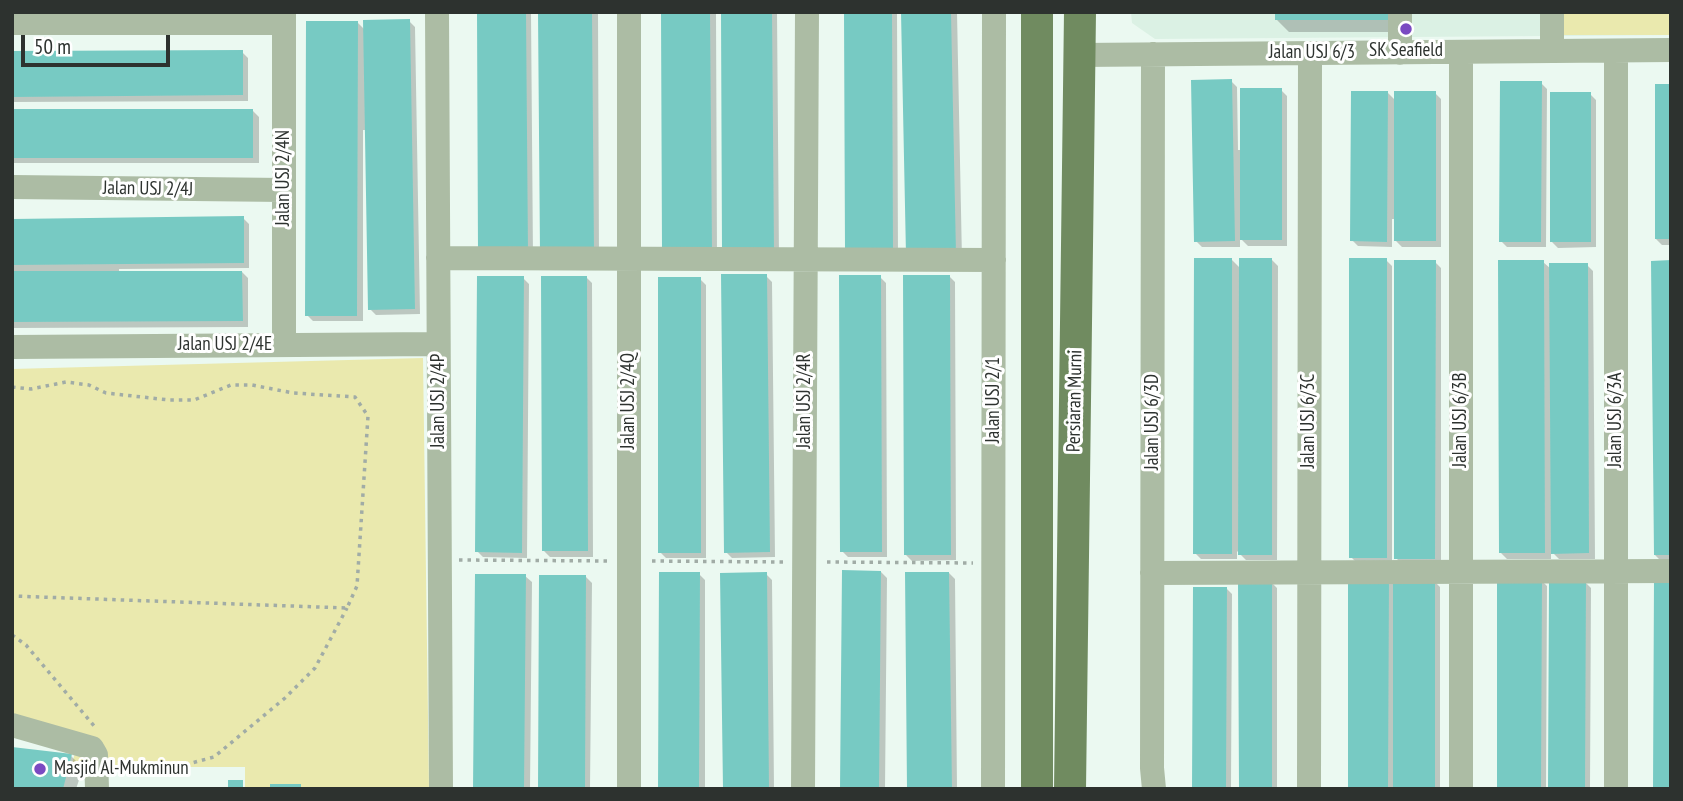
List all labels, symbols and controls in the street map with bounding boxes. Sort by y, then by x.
scale bar [24,21,173,65]
marker: SK Seafield [1398,21,1414,37]
text: 50 m [34,33,71,60]
place label: SK Seafield [1369,40,1443,62]
street label: Jalan USJ 6/3 [1269,42,1355,64]
street label: Jalan USJ 2/4N [273,130,295,226]
street label: Jalan USJ 2/4J [103,177,193,201]
street label: Jalan USJ 2/4E [178,334,272,356]
street label: Persiaran Murni [1063,350,1087,452]
street label: Jalan USJ 2/4Q [618,353,640,449]
street label: Jalan USJ 2/4R [794,353,816,449]
street label: Jalan USJ 2/4P [428,354,450,448]
street label: Jalan USJ 2/1 [983,357,1005,443]
street label: Jalan USJ 6/3B [1450,373,1472,467]
street label: Jalan USJ 6/3A [1605,373,1627,467]
street label: Jalan USJ 6/3D [1142,374,1164,470]
street label: Jalan USJ 6/3C [1298,374,1320,468]
place label: Masjid Al-Mukminun [54,758,189,780]
marker: Masjid Al-Mukminun [32,761,48,777]

